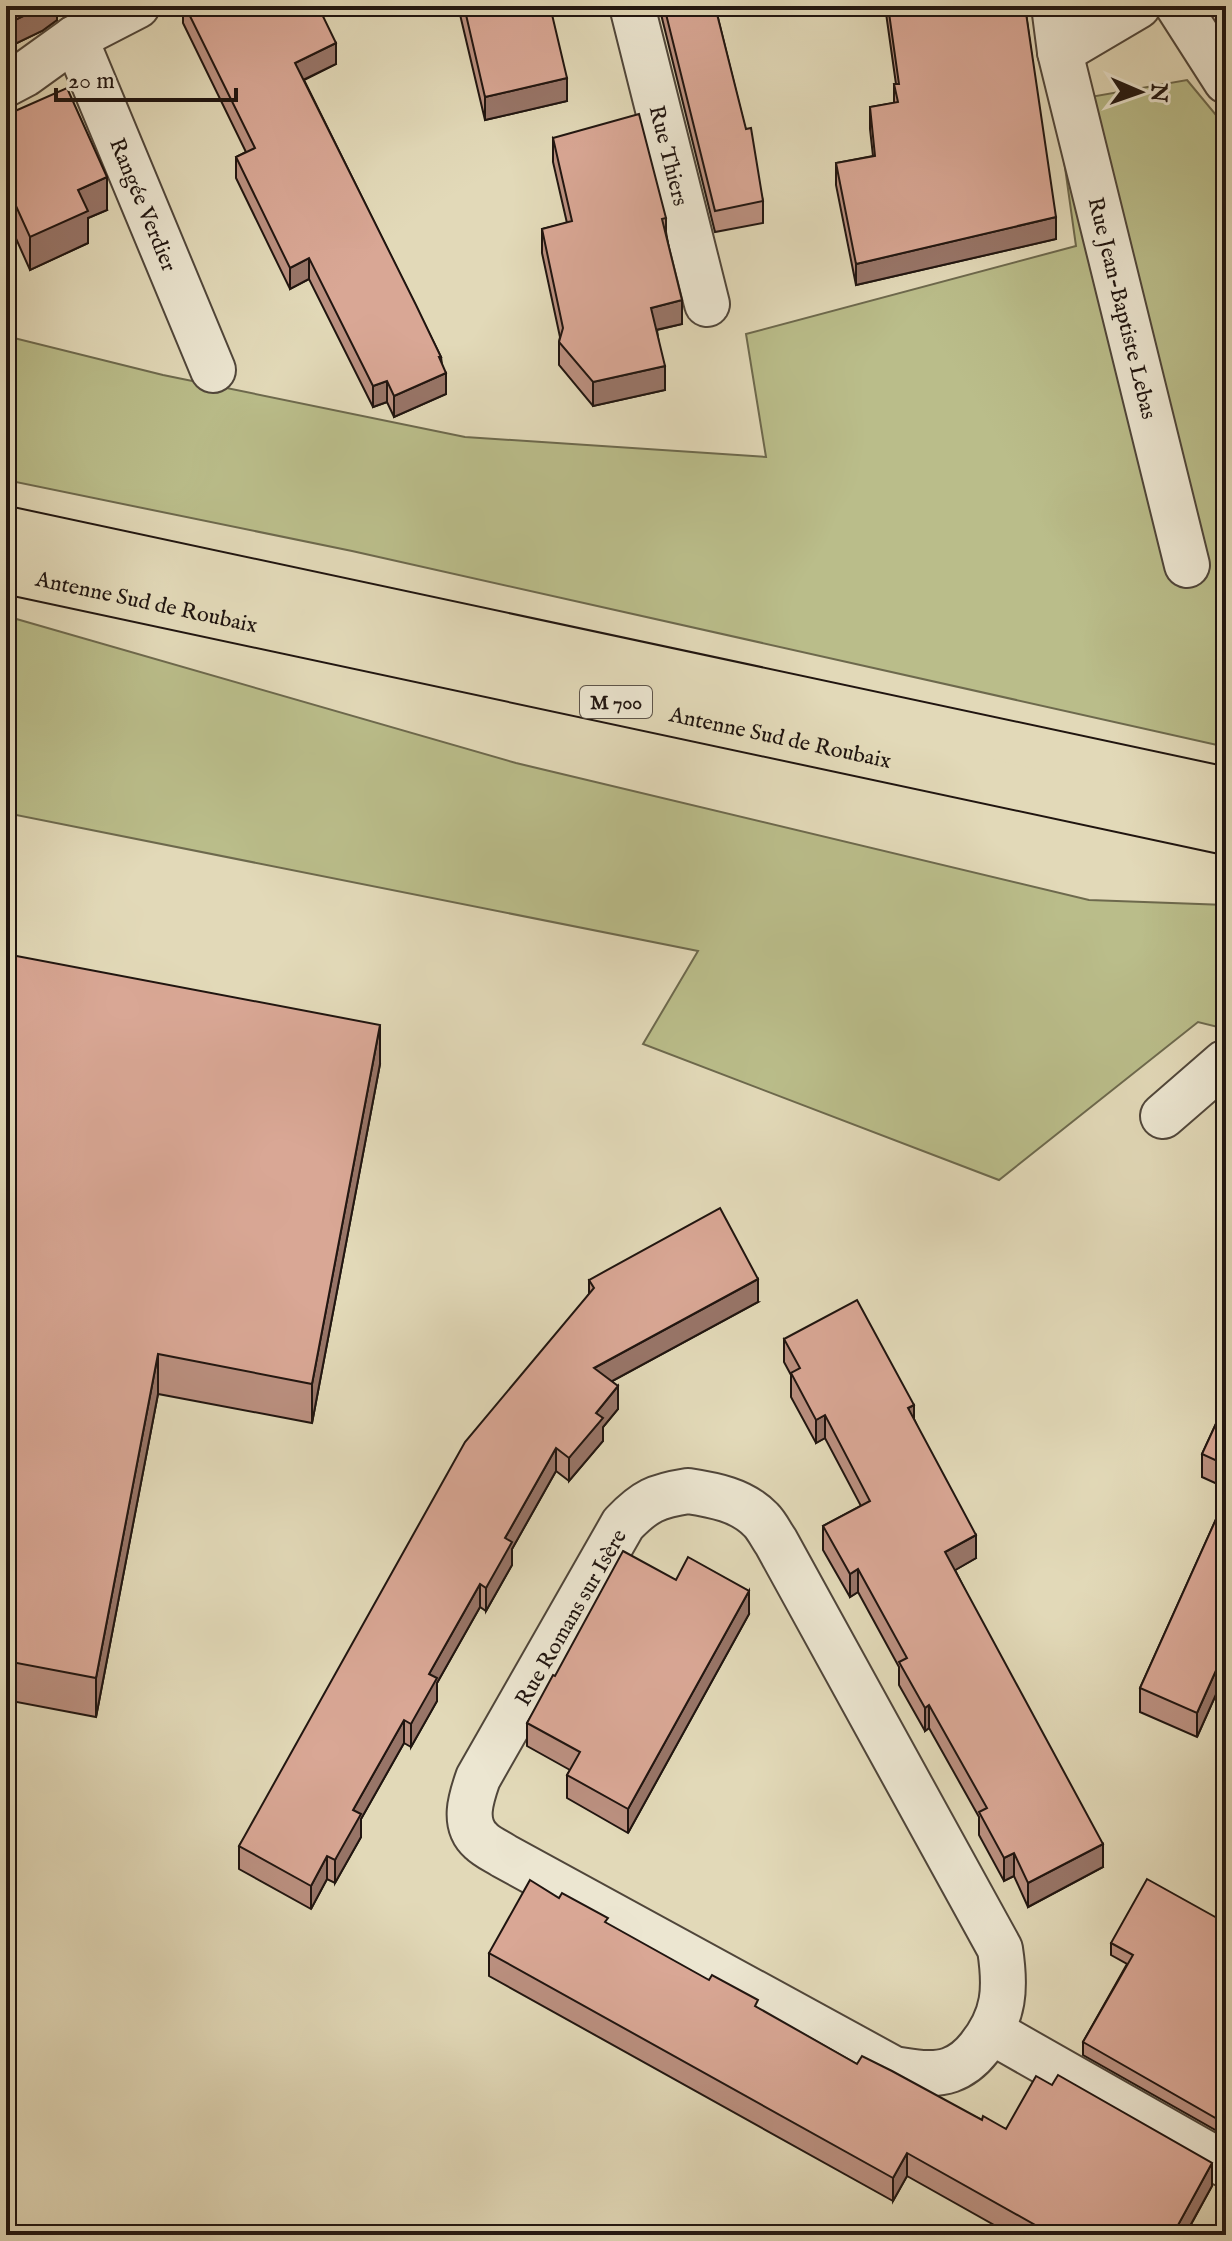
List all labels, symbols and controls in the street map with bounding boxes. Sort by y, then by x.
scale bar [56,52,236,102]
north arrow [1100,52,1180,132]
text: 20 m [68,66,115,97]
text: N [1144,82,1172,103]
street label: Rue Thiers [642,103,694,209]
street label: Rangée Verdier [102,134,182,276]
street label: Rue Jean-Baptiste Lebas [1080,195,1162,422]
street label: Antenne Sud de Roubaix [32,566,260,640]
road number: M 700 [580,686,652,718]
street label: Antenne Sud de Roubaix [666,701,894,776]
street label: Rue Romans sur Isère [510,1525,634,1711]

